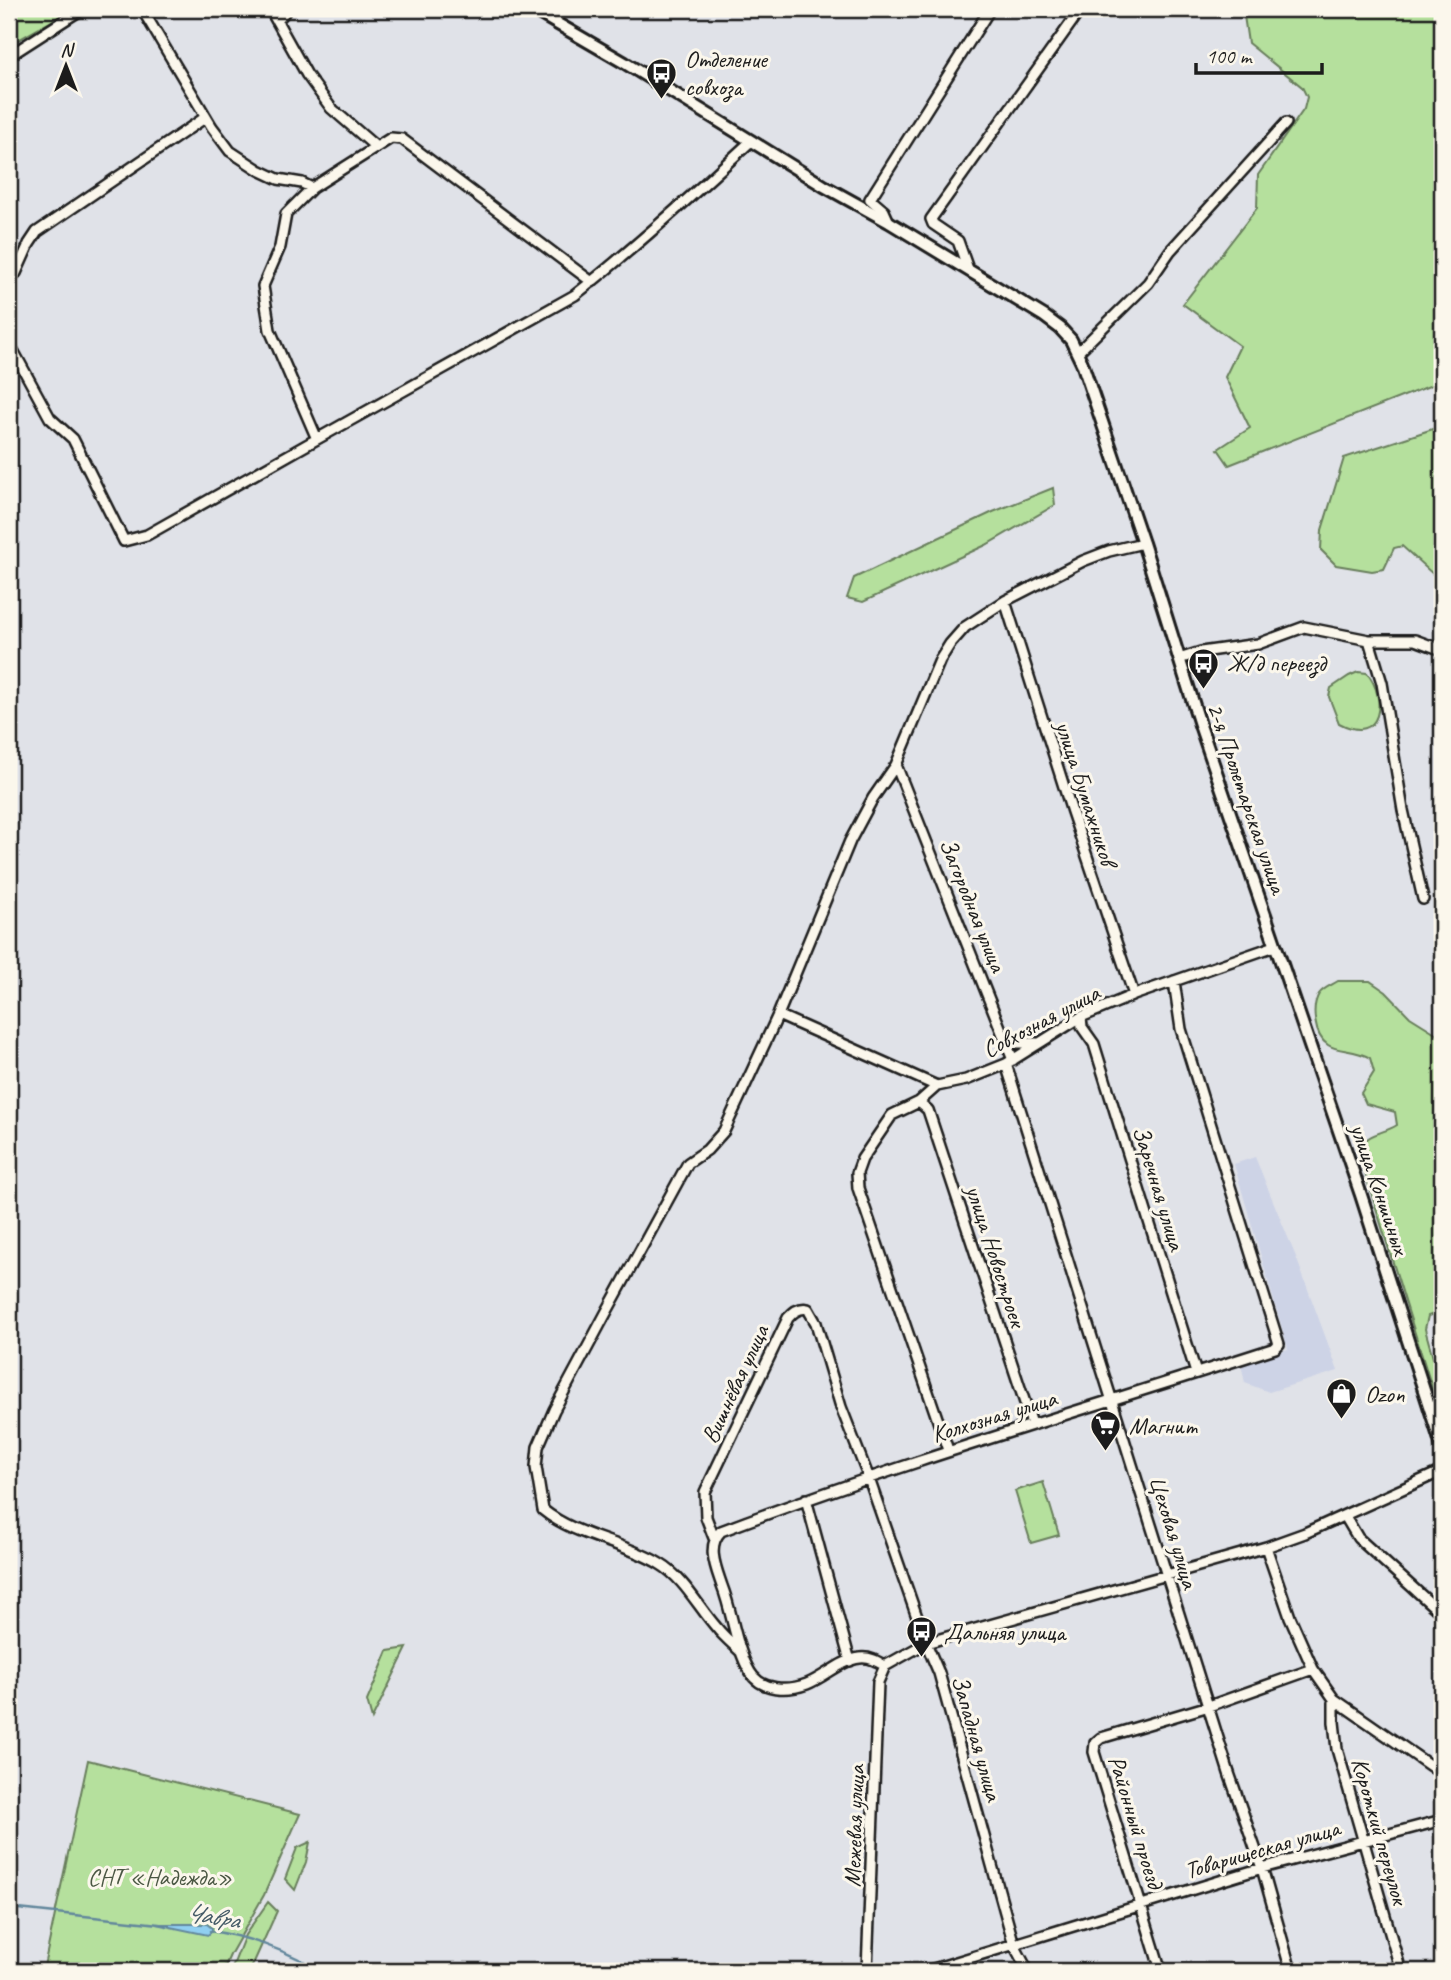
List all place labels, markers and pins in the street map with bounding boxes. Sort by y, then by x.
place label: Отделение совхоза [685,44,769,103]
bus stop icon: Отделение совхоза [645,56,679,100]
bus stop icon: Ж/д переезд [1187,646,1221,690]
place label: Ж/д переезд [1227,648,1328,679]
shop icon: Ozon [1325,1377,1359,1421]
place label: Ozon [1365,1379,1405,1409]
supermarket icon: Магнит [1089,1409,1123,1453]
place label: Магнит [1129,1411,1198,1441]
bus stop icon: Дальняя улица [904,1615,938,1659]
place label: Дальняя улица [944,1617,1067,1647]

